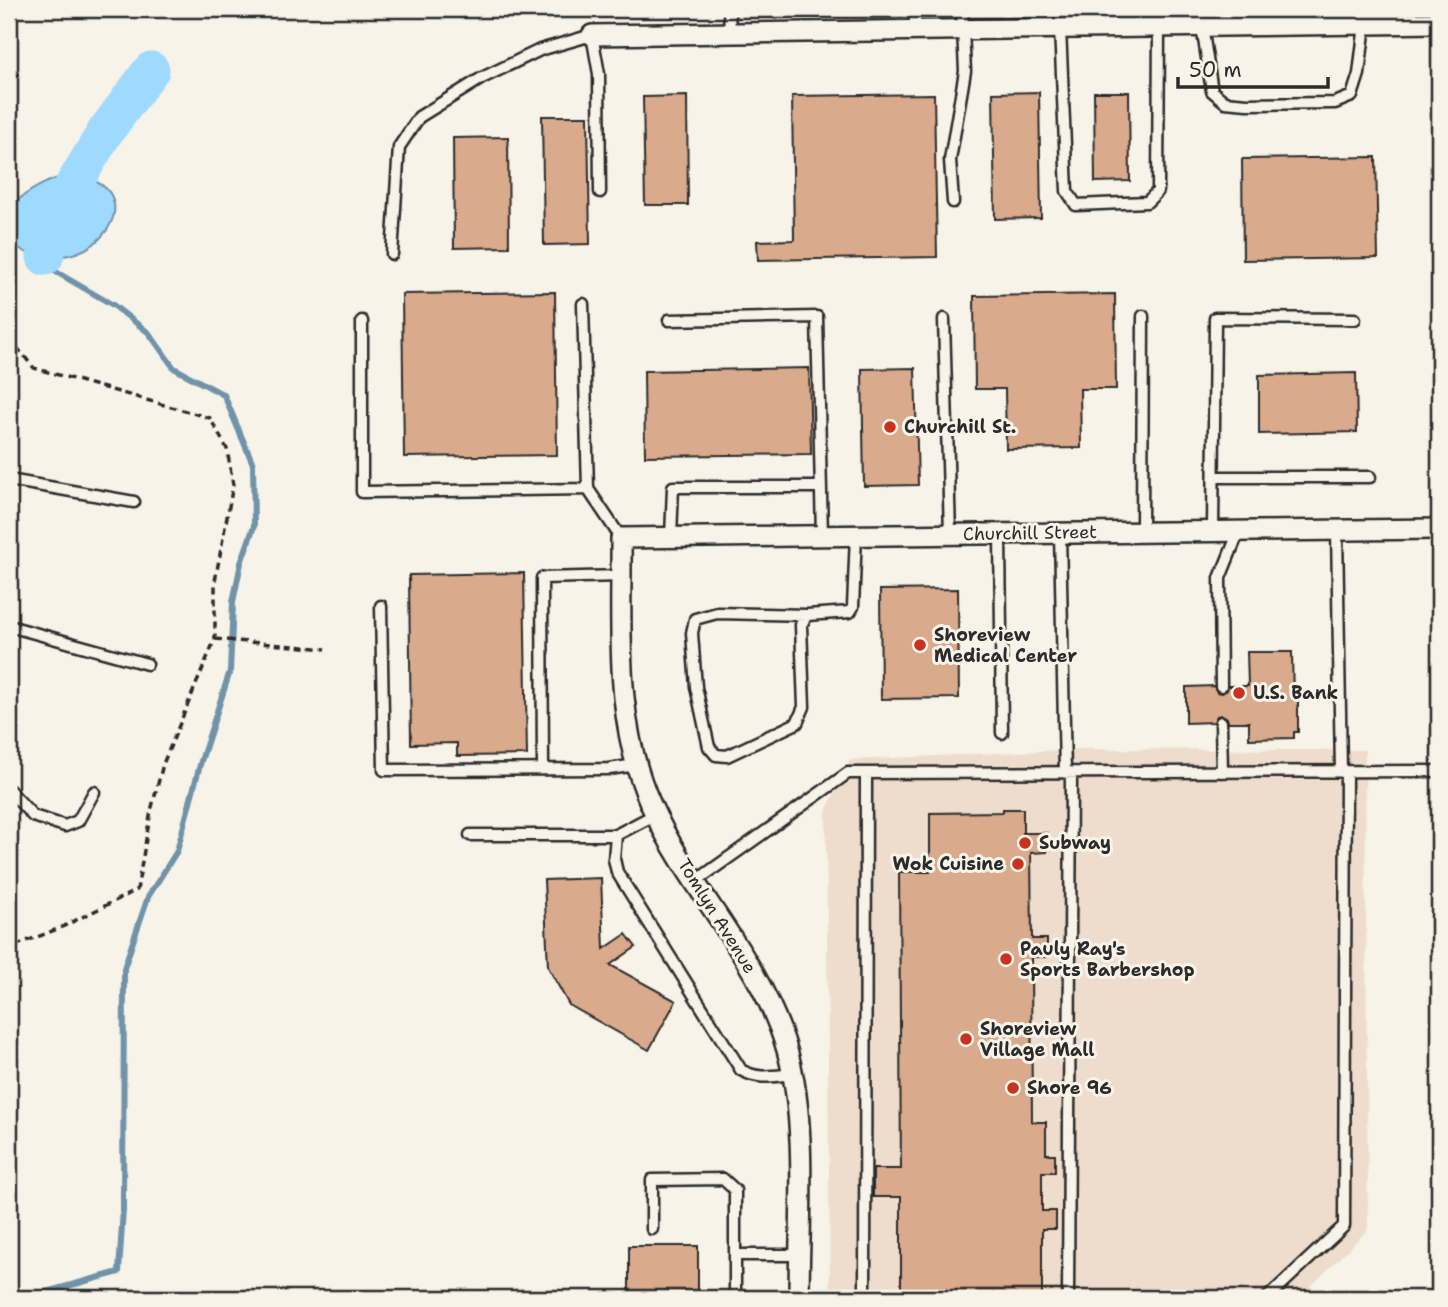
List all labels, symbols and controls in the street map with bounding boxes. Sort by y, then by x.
scale bar [1178,46,1329,90]
text: 50 m [1189,56,1242,84]
place label: Churchill St. [904,415,1016,439]
marker: Churchill St. [882,419,898,435]
street label: Churchill Street [963,520,1097,546]
place label: Shoreview Medical Center [934,623,1077,668]
marker: Shoreview Medical Center [912,637,928,653]
place label: U.S. Bank [1253,681,1338,705]
marker: U.S. Bank [1231,685,1247,701]
place label: Subway [1039,831,1111,855]
marker: Subway [1017,835,1033,851]
place label: Wok Cuisine [893,852,1004,876]
street label: Tomlyn Avenue [672,854,762,978]
marker: Wok Cuisine [1010,856,1026,872]
place label: Pauly Ray's Sports Barbershop [1020,937,1195,982]
marker: Pauly Ray's Sports Barbershop [998,951,1014,967]
place label: Shoreview Village Mall [980,1017,1094,1062]
marker: Shoreview Village Mall [958,1031,974,1047]
place label: Shore 96 [1027,1076,1112,1100]
marker: Shore 96 [1005,1080,1021,1096]

